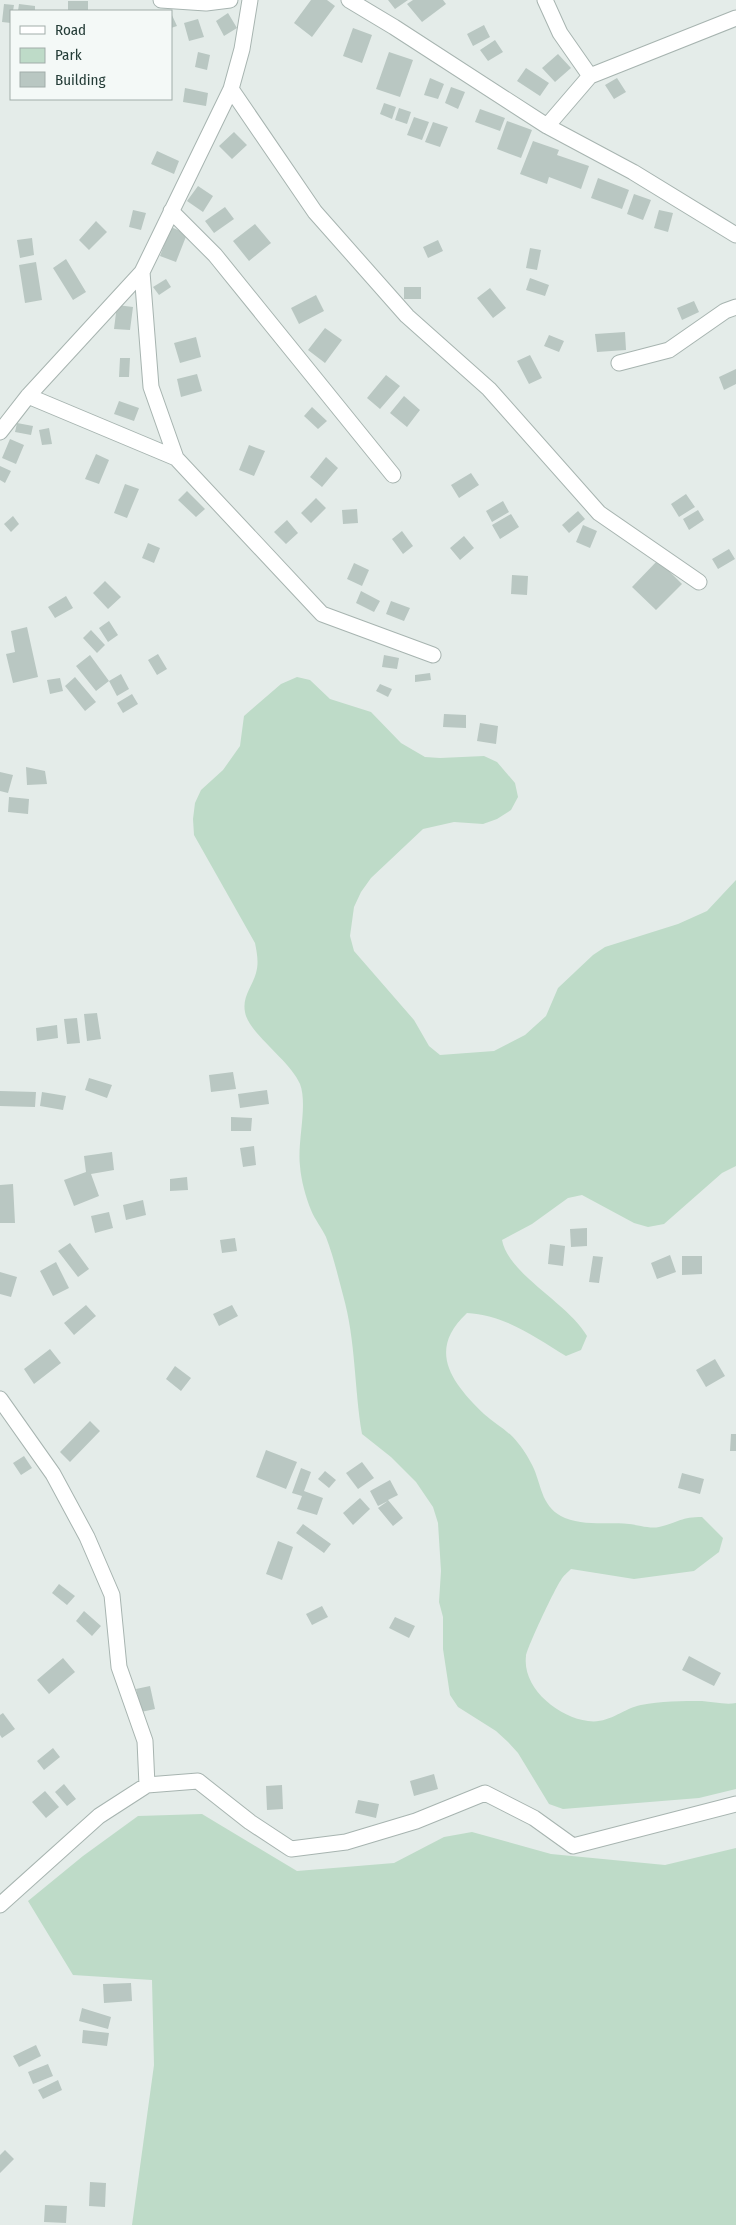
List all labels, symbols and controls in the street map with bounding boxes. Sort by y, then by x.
legend [10,10,172,100]
text: Road [55,21,86,39]
text: Park [55,46,82,64]
text: Building [55,71,106,89]

